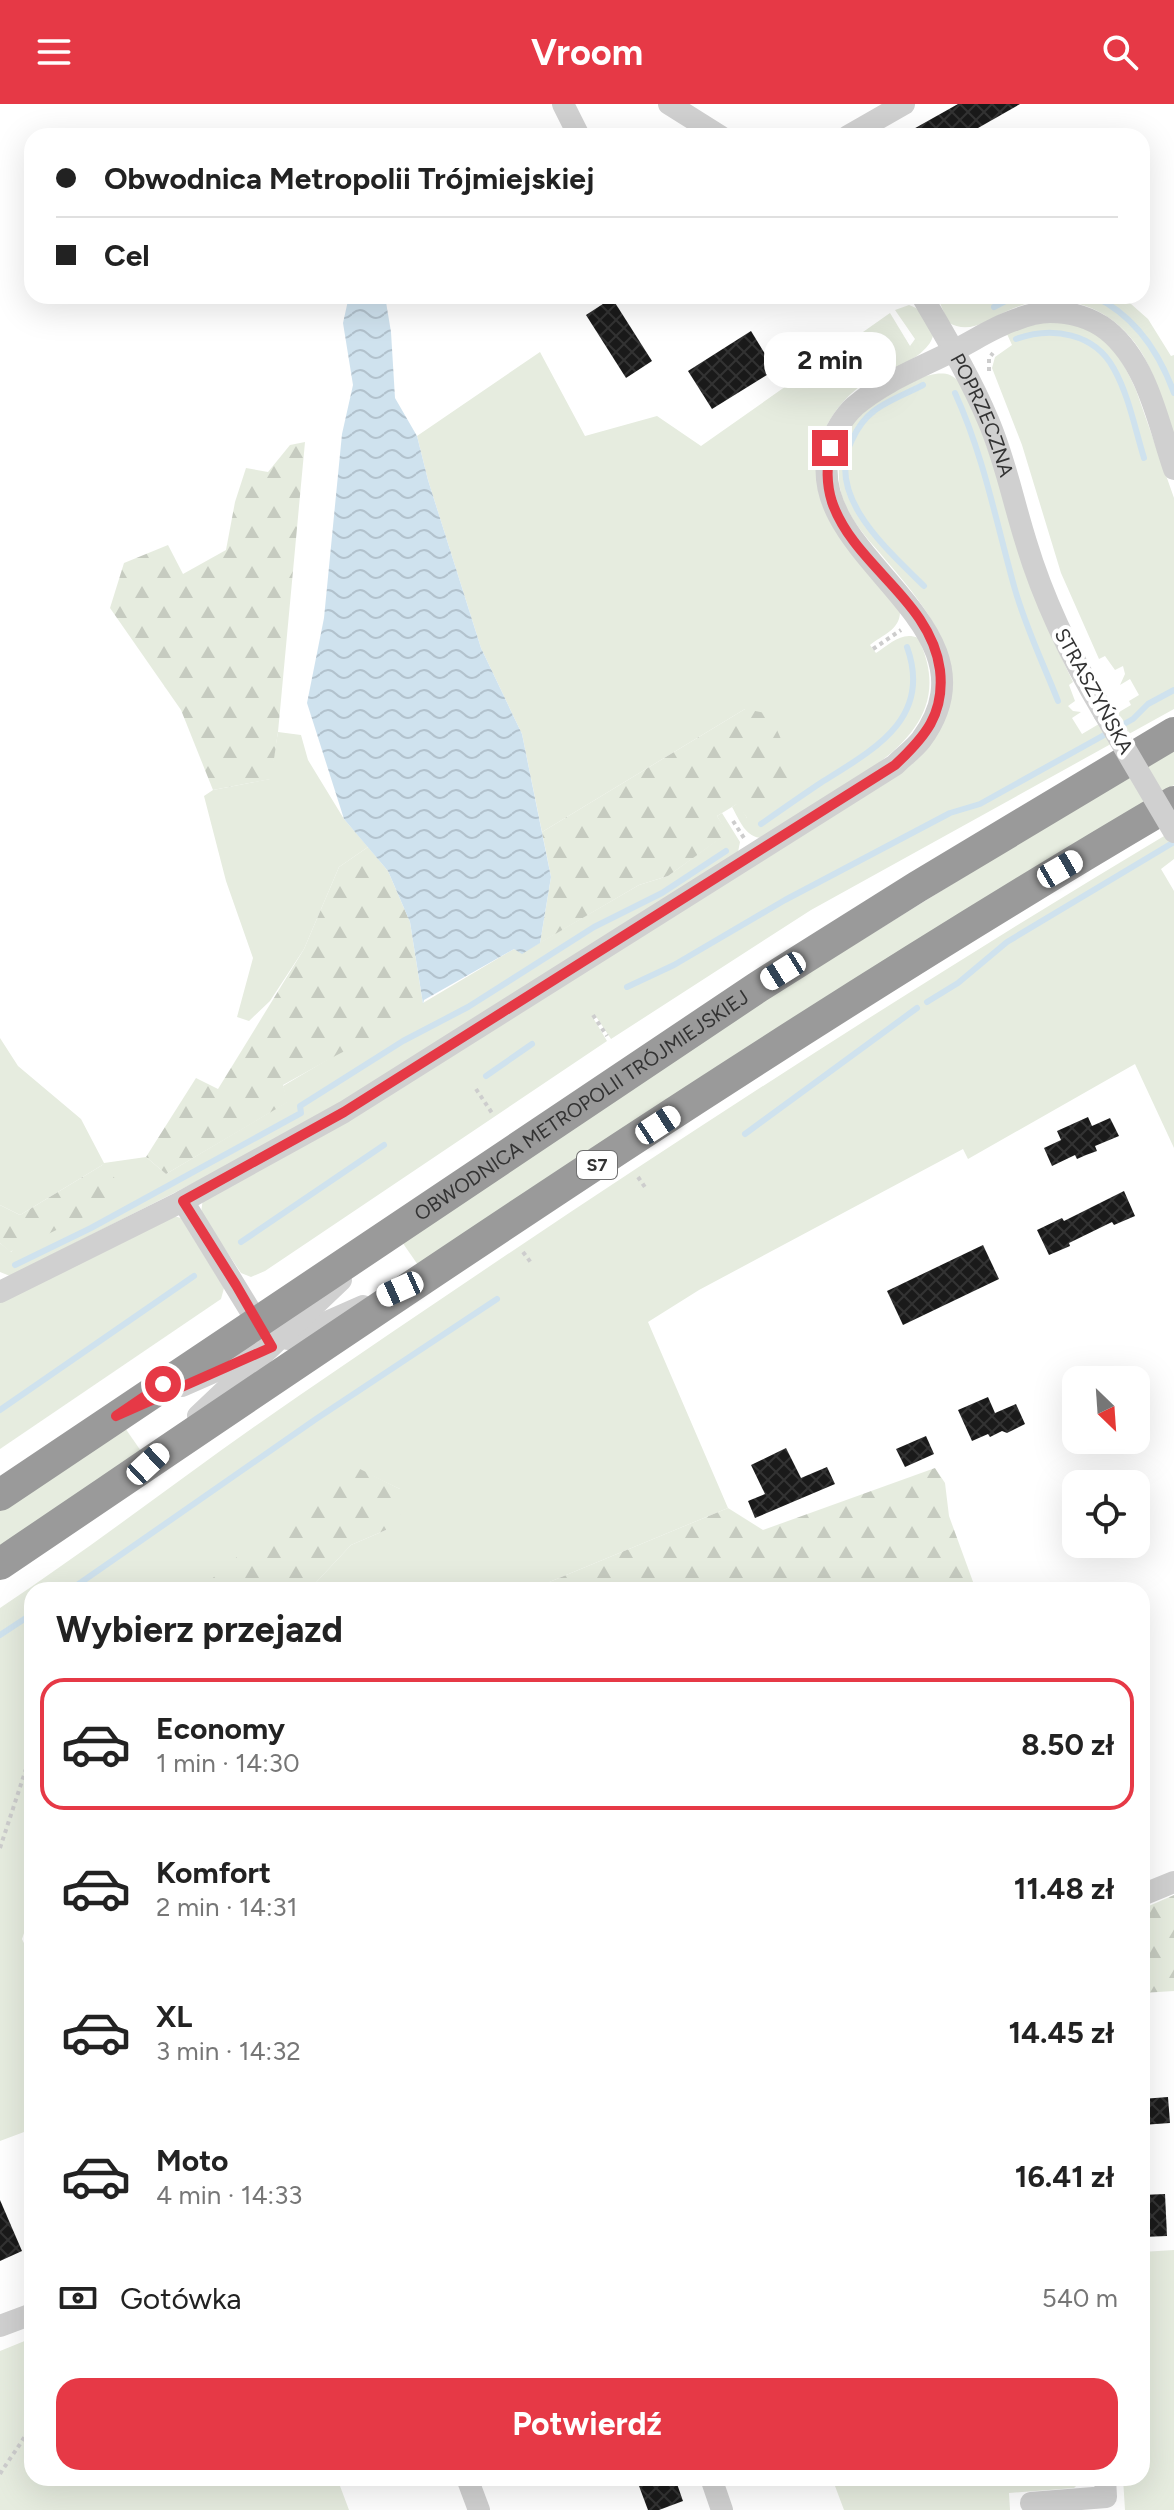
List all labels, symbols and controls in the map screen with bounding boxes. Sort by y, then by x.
icon: menu [32,30,76,74]
icon: search [1098,30,1142,74]
text: Vroom [531,31,643,74]
text: Obwodnica Metropolii Trójmiejskiej [104,160,595,197]
text: Cel [104,237,150,274]
callout: 2 min [764,332,896,388]
text: 2 min [797,344,863,376]
street label: POPRZECZNA [945,349,1019,480]
route end [812,430,848,466]
street label: STRASZYŃSKA [1050,624,1139,758]
car [1033,847,1087,891]
car [756,948,810,994]
street label: OBWODNICA METROPOLII TRÓJMIEJSKIEJ [410,985,753,1226]
car [631,1102,685,1148]
road number: S7 [577,1151,617,1179]
car [373,1268,427,1310]
route start [145,1366,181,1402]
north arrow [1062,1366,1150,1454]
map controls [1062,1366,1150,1558]
car [122,1439,174,1489]
button: locate [1062,1470,1150,1558]
text: Wybierz przejazd [56,1608,343,1651]
icon: car [60,1708,132,1780]
text: Economy [156,1710,285,1747]
text: 8.50 zł [1021,1726,1114,1763]
text: 1 min · 14:30 [156,1747,300,1779]
icon: car [60,1852,132,1924]
text: Komfort [156,1854,271,1891]
text: 11.48 zł [1014,1870,1114,1907]
text: 2 min · 14:31 [156,1891,297,1923]
icon: car [60,1996,132,2068]
text: XL [156,1998,192,2035]
text: 14.45 zł [1008,2014,1114,2051]
text: 3 min · 14:32 [156,2035,301,2067]
icon: car [60,2140,132,2212]
text: Moto [156,2142,228,2179]
text: 16.41 zł [1015,2158,1114,2195]
text: 4 min · 14:33 [156,2179,302,2211]
icon: cash [56,2276,100,2320]
text: Gotówka [120,2280,242,2317]
text: 540 m [1042,2282,1118,2314]
button: Potwierdź [56,2378,1118,2470]

